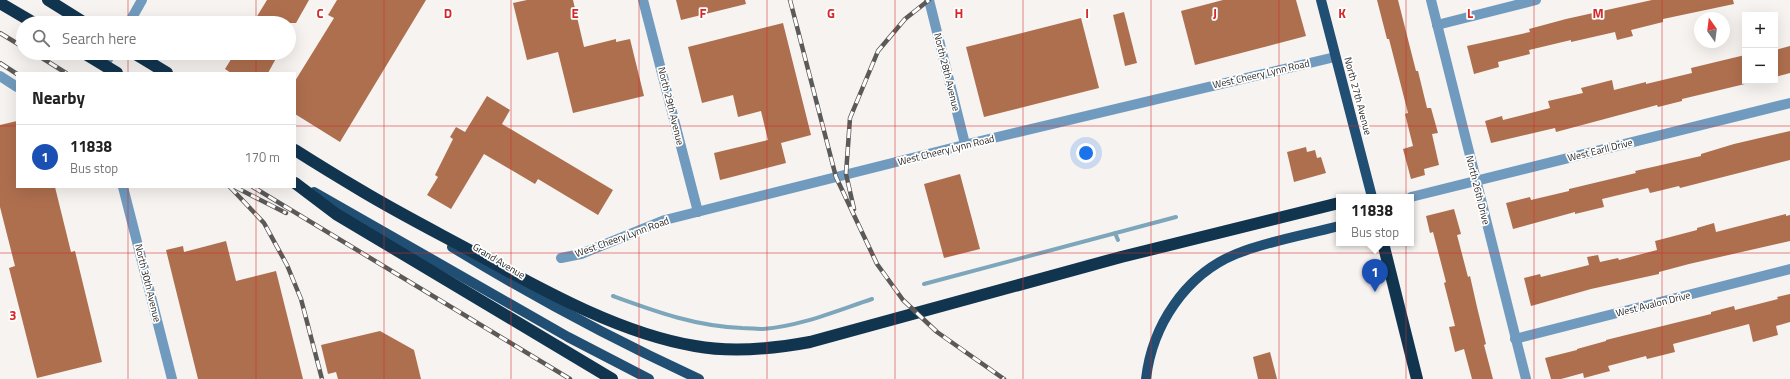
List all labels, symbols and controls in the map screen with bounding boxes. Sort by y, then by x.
text: C [316,3,324,23]
text: D [444,3,452,23]
text: E [571,3,579,23]
text: F [700,3,707,23]
text: G [827,3,835,23]
text: H [955,3,963,23]
text: I [1085,3,1089,23]
text: J [1213,3,1217,23]
text: K [1338,3,1346,23]
text: L [1467,3,1473,23]
text: M [1592,3,1604,23]
north arrow [1694,12,1730,48]
map controls [1742,12,1778,84]
button: + [1742,12,1778,48]
search box [16,16,296,60]
icon: search [30,27,52,49]
text: Search here [62,27,136,50]
street label: North 28th Avenue [930,31,964,113]
button: − [1742,48,1778,84]
street label: North 27th Avenue [1340,55,1376,137]
street label: West Cheery Lynn Road [1211,56,1311,92]
street label: North 29th Avenue [654,65,688,147]
text: Nearby [32,85,85,111]
street label: West Cheery Lynn Road [896,131,996,169]
text: 11838 [70,135,112,158]
street label: West Earll Drive [1566,135,1634,165]
your location [1076,143,1096,163]
text: 1 [41,147,49,167]
text: 170 m [244,147,280,167]
street label: North 26th Drive [1462,154,1494,226]
text: Bus stop [70,158,118,178]
popup [1336,194,1414,246]
text: 11838 [1351,199,1393,222]
street label: West Cheery Lynn Road [573,213,671,261]
text: Bus stop [1351,222,1399,242]
street label: Grand Avenue [470,239,528,283]
street label: North 30th Avenue [131,242,165,324]
pin: 1 [1362,259,1388,292]
street label: West Avalon Drive [1614,287,1692,321]
text: 3 [9,305,17,325]

